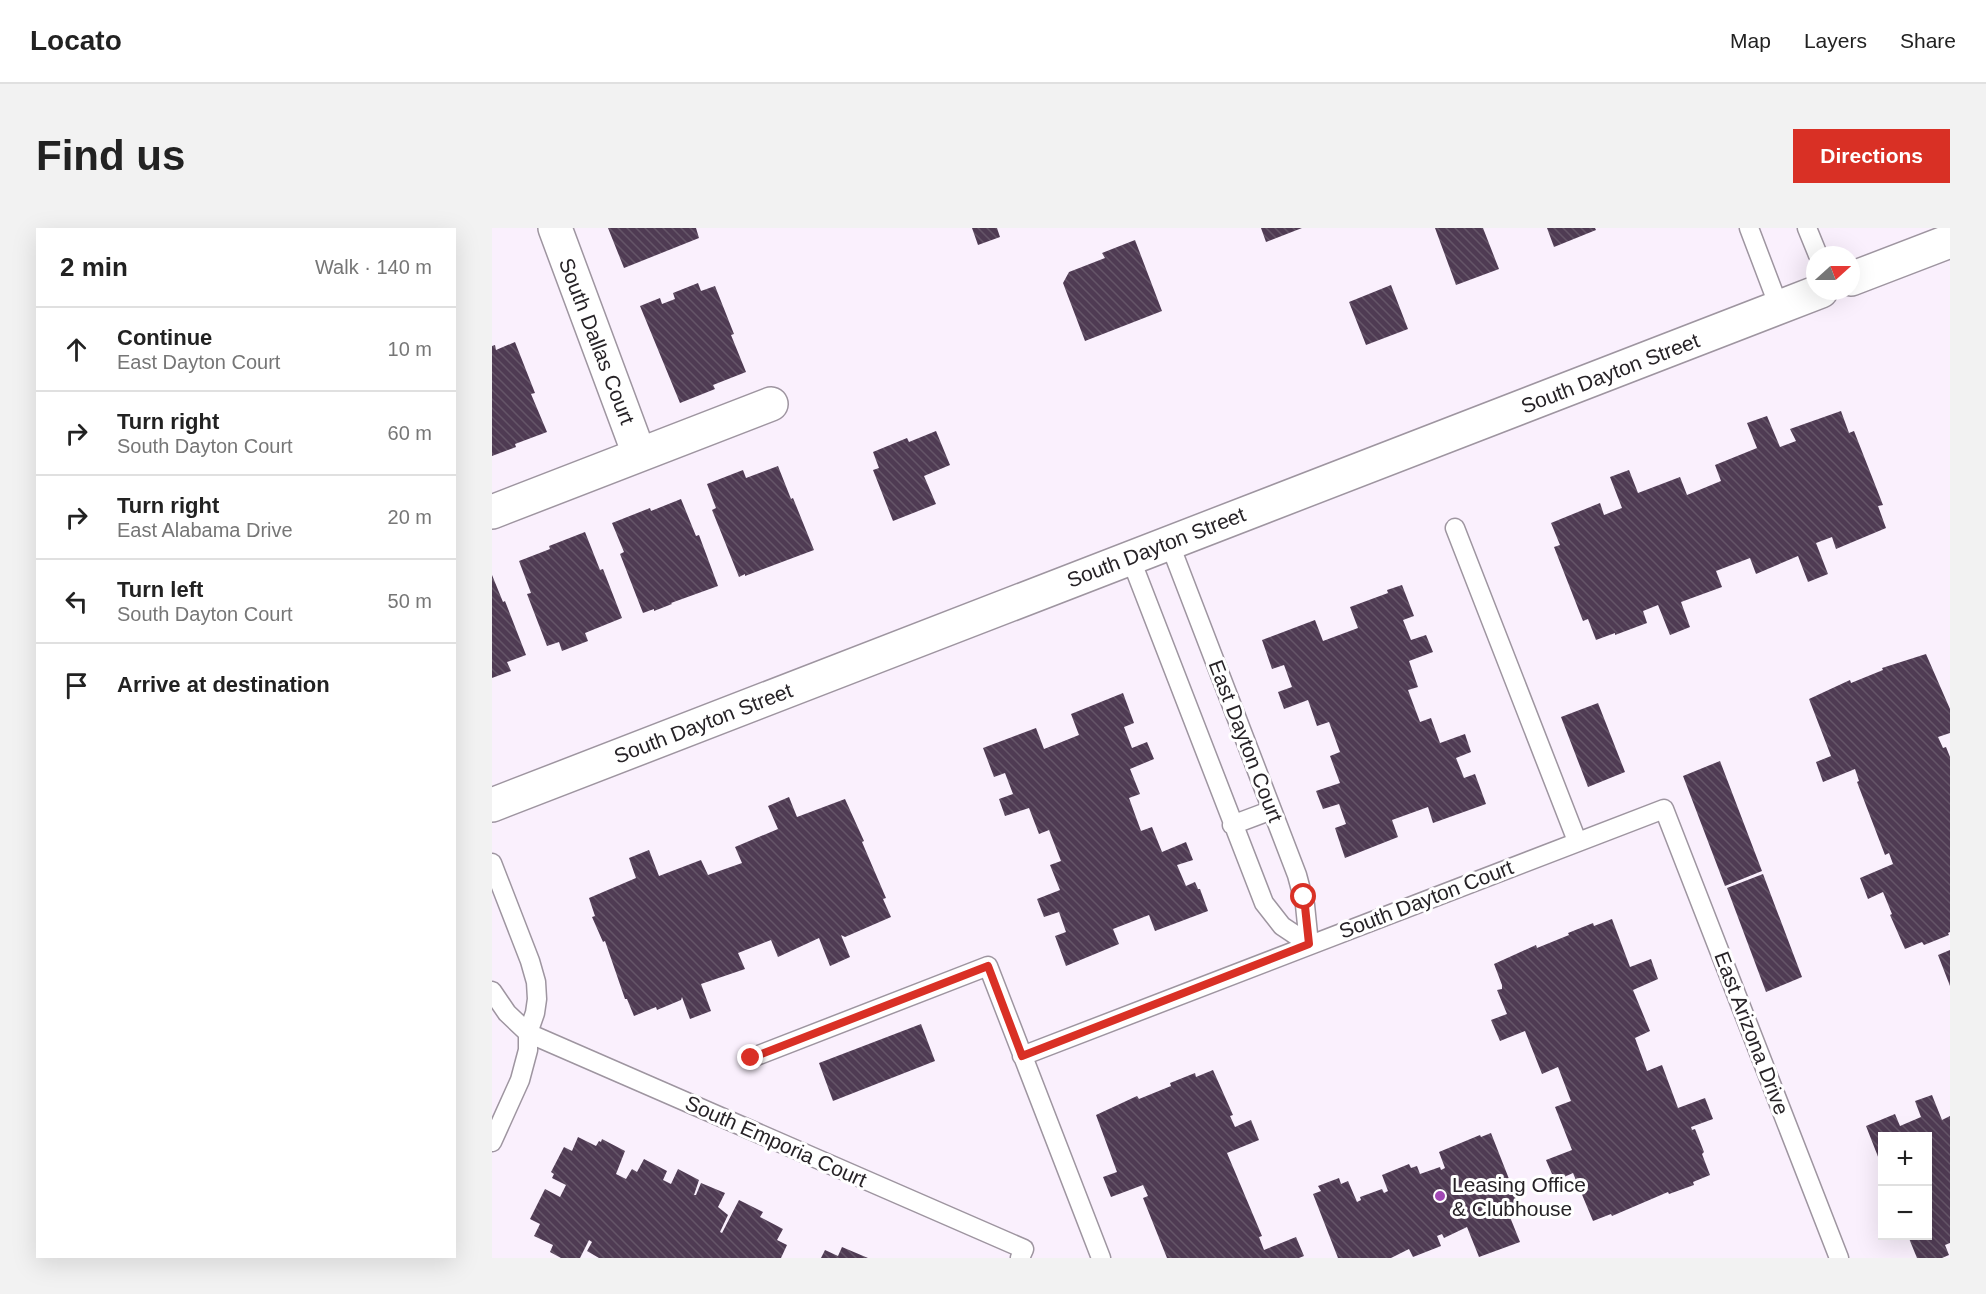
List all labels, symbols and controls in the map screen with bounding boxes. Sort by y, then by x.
text: Locato [30,25,122,56]
text: Map [1730,29,1771,52]
text: Layers [1804,29,1867,52]
text: Share [1900,29,1956,52]
button: Directions [1793,129,1950,183]
text: Find us [36,132,185,179]
north arrow [1806,246,1860,300]
text: 2 min [60,252,128,282]
street label: South Dallas Court [555,255,639,428]
text: Walk · 140 m [315,256,432,278]
text: Continue [117,325,212,350]
street label: South Dayton Street [1518,328,1703,418]
icon: ahead [60,333,93,366]
text: 10 m [388,338,432,360]
text: East Dayton Court [117,351,280,373]
text: Turn right [117,409,219,434]
icon: right [60,417,93,450]
text: 60 m [388,422,432,444]
text: South Dayton Court [117,435,293,457]
text: Turn right [117,493,219,518]
icon: right [60,501,93,534]
street label: South Dayton Street [1064,502,1249,592]
text: 20 m [388,506,432,528]
text: East Alabama Drive [117,519,293,541]
text: Turn left [117,577,203,602]
icon: left [60,585,93,618]
text: 50 m [388,590,432,612]
text: South Dayton Court [117,603,293,625]
street label: East Dayton Court [1205,657,1288,825]
icon: arrive [60,669,93,702]
text: Arrive at destination [117,672,330,697]
street label: South Dayton Street [611,678,796,768]
street label: South Dayton Court [1336,855,1516,943]
route start [1290,883,1316,909]
street label: East Arizona Drive [1710,948,1794,1118]
route end [737,1044,763,1070]
street label: South Emporia Court [682,1091,870,1191]
map controls [1878,1132,1932,1240]
button: + [1878,1132,1932,1186]
place label: Leasing Office & Clubhouse [1452,1173,1586,1220]
button: − [1878,1186,1932,1240]
marker: Leasing Office & Clubhouse [1433,1189,1447,1203]

